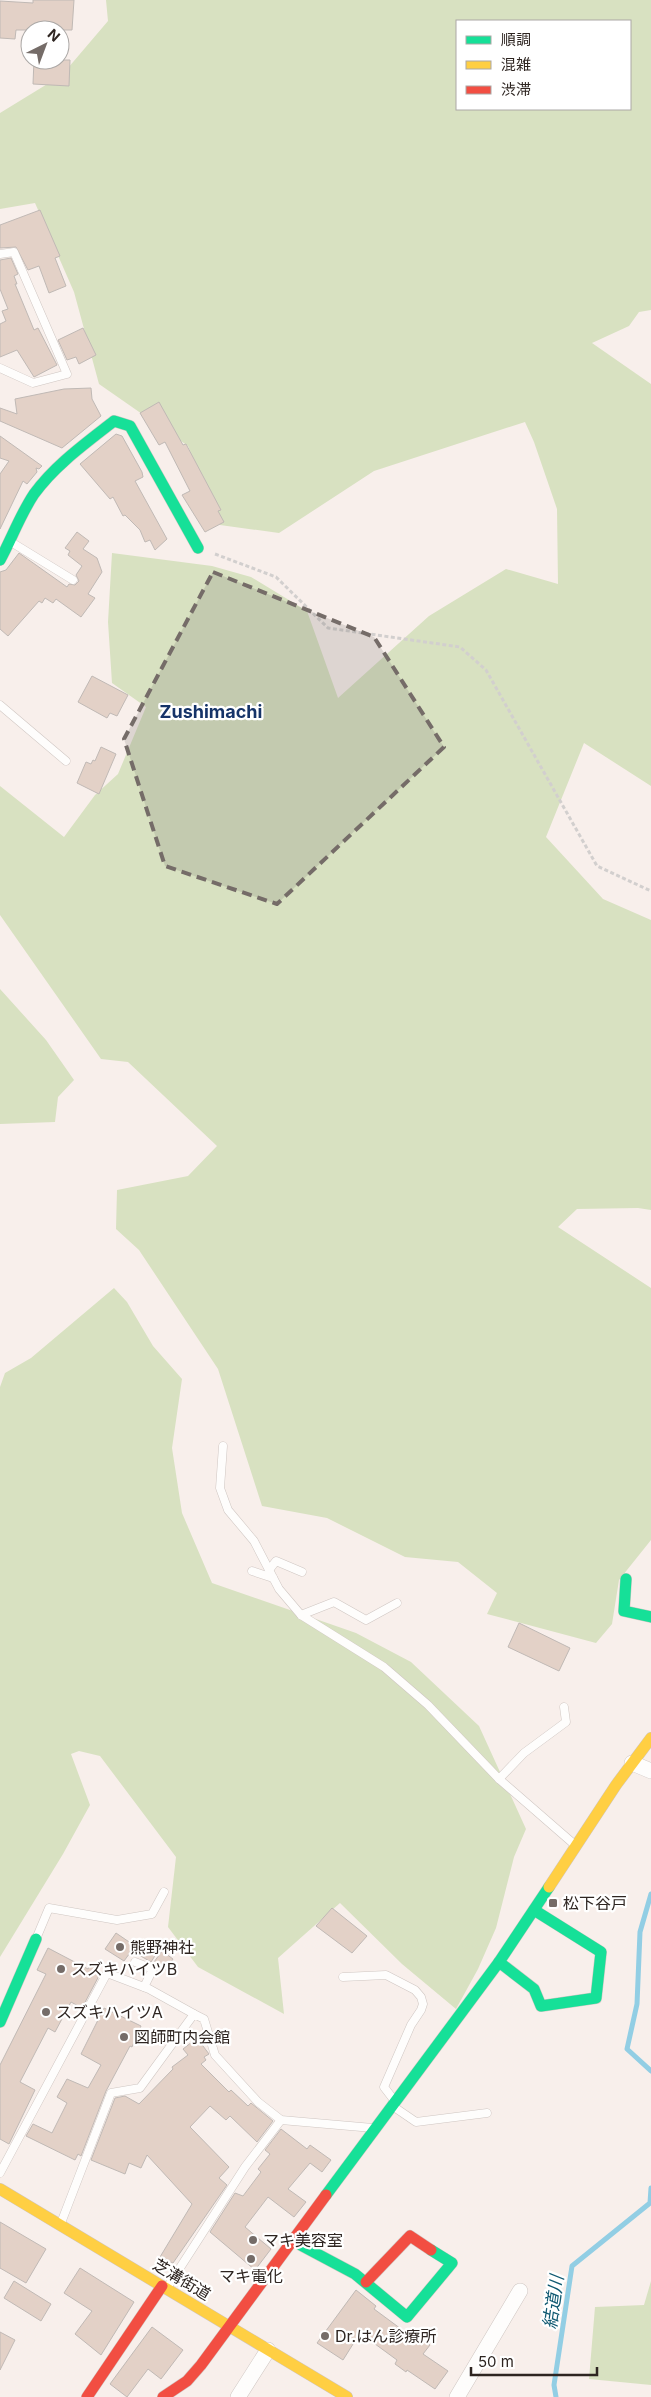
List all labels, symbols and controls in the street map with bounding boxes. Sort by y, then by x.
north arrow [20,20,70,70]
legend [456,20,631,110]
text: N [44,25,64,45]
text: 順調 [501,30,531,49]
text: 混雑 [501,55,531,74]
text: 渋滞 [501,80,531,99]
district label: Zushimachi [160,701,262,722]
place label: 松下谷戸 [563,1893,627,1913]
marker: 松下谷戸 [547,1897,559,1909]
place label: 熊野神社 [130,1937,194,1957]
marker: 熊野神社 [114,1941,126,1953]
place label: スズキハイツB [71,1959,177,1979]
marker: スズキハイツB [55,1963,67,1975]
place label: スズキハイツA [56,2002,163,2022]
marker: スズキハイツA [40,2006,52,2018]
place label: 図師町内会館 [134,2027,230,2047]
marker: 図師町内会館 [118,2031,130,2043]
place label: マキ美容室 [263,2230,343,2250]
marker: マキ美容室 [247,2234,259,2246]
marker: マキ電化 [245,2253,257,2265]
street label: 芝溝街道 [149,2254,215,2304]
place label: マキ電化 [219,2266,283,2286]
water label: 結道川 [539,2272,567,2330]
place label: Dr.はん診療所 [335,2326,436,2346]
marker: Dr.はん診療所 [319,2330,331,2342]
scale bar [471,2344,597,2376]
text: 50 m [478,2352,514,2371]

